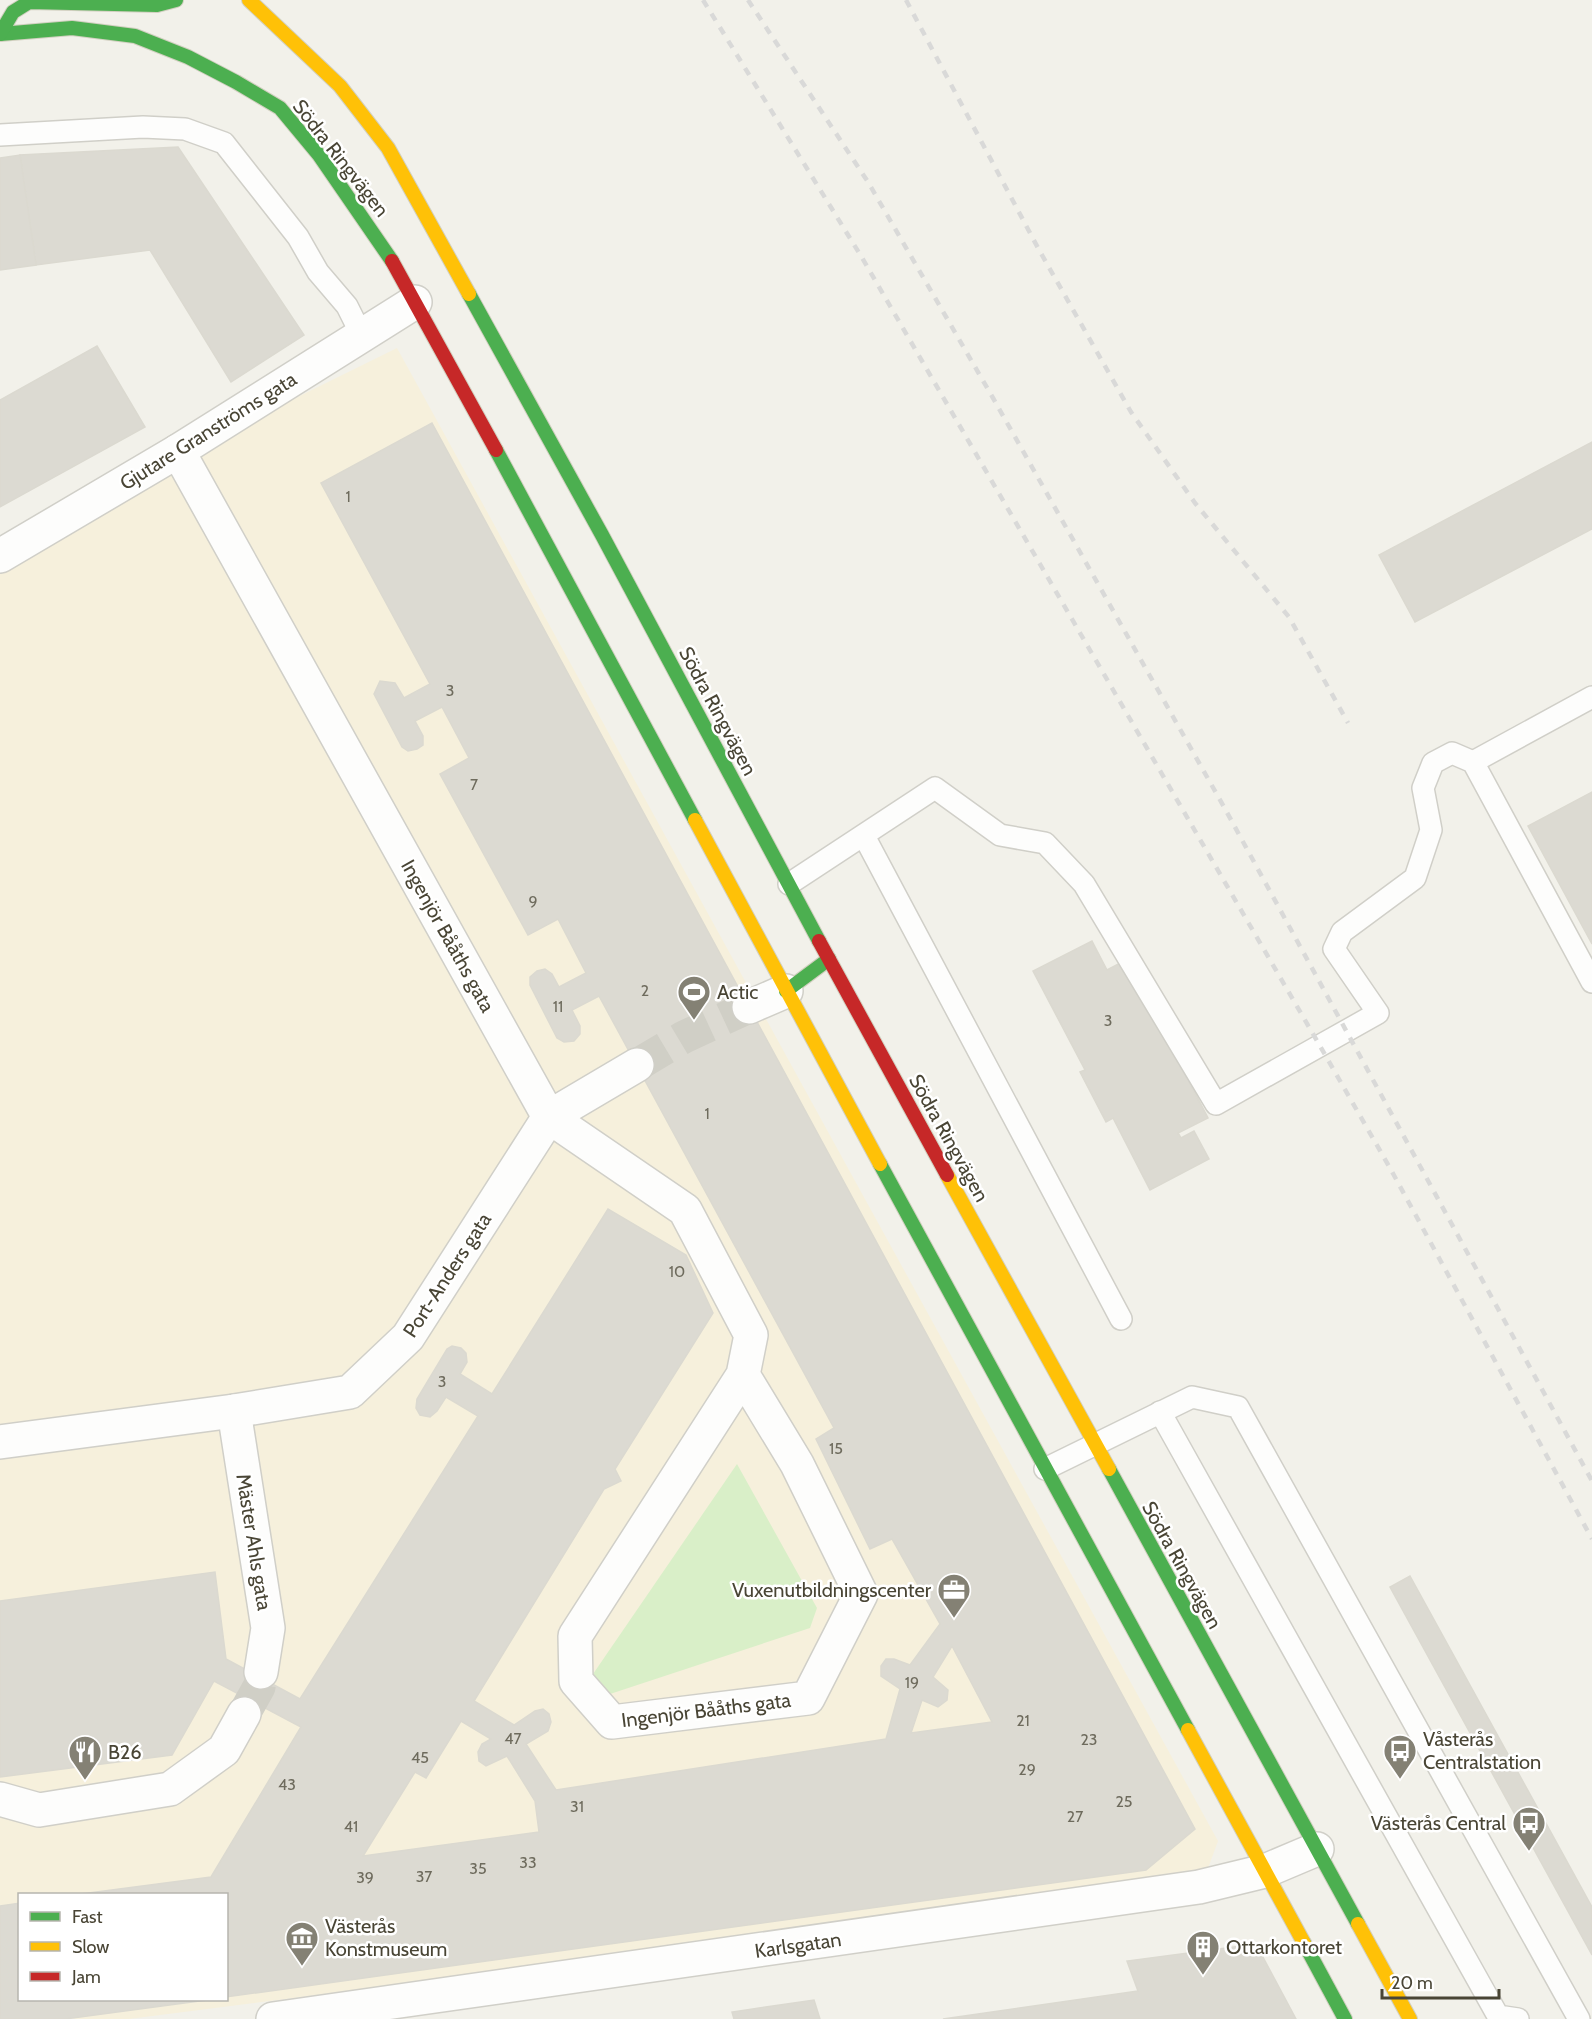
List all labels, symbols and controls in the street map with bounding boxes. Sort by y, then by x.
street label: Södra Ringvägen [288,95,394,221]
street label: Gjutare Granströms gata [115,367,301,495]
house number: 1 [345,487,351,506]
street label: Södra Ringvägen [674,643,762,779]
house number: 3 [446,681,454,700]
house number: 7 [470,775,478,794]
street label: Ingenjör Bååths gata [396,856,500,1017]
house number: 9 [528,892,538,911]
sports icon: Actic [676,974,712,1021]
place label: Actic [717,980,758,1004]
house number: 2 [641,981,649,1000]
house number: 11 [553,997,563,1016]
house number: 3 [1104,1011,1112,1030]
street label: Södra Ringvägen [904,1070,994,1206]
house number: 1 [704,1104,710,1123]
street label: Port-Anders gata [398,1208,496,1342]
house number: 10 [669,1262,685,1281]
house number: 3 [438,1372,446,1391]
house number: 15 [829,1439,843,1458]
street label: Mäster Ahls gata [231,1472,277,1612]
street label: Södra Ringvägen [1137,1497,1227,1633]
office icon: Vuxenutbildningscenter [936,1572,972,1619]
place label: Vuxenutbildningscenter [732,1578,932,1602]
house number: 19 [905,1673,919,1692]
street label: Ingenjör Bååths gata [620,1688,792,1732]
house number: 21 [1016,1711,1030,1730]
place label: Våsterås Centralstation [1423,1727,1541,1774]
house number: 47 [504,1729,522,1748]
house number: 23 [1080,1730,1098,1749]
bus stop icon: Våsterås Centralstation [1382,1733,1418,1780]
restaurant icon: B26 [67,1734,103,1781]
place label: B26 [108,1740,142,1764]
house number: 45 [411,1748,429,1767]
house number: 29 [1018,1760,1036,1779]
house number: 43 [278,1775,296,1794]
house number: 25 [1115,1792,1133,1811]
house number: 31 [570,1797,584,1816]
bus stop icon: Västerås Central [1511,1805,1547,1852]
house number: 27 [1067,1807,1083,1826]
place label: Västerås Central [1371,1811,1506,1835]
house number: 41 [344,1817,358,1836]
house number: 33 [519,1853,537,1872]
house number: 35 [469,1859,487,1878]
house number: 37 [416,1867,432,1886]
house number: 39 [356,1868,374,1887]
legend [18,1893,228,2001]
text: Fast [72,1906,103,1928]
place label: Västerås Konstmuseum [325,1914,447,1961]
museum icon: Västerås Konstmuseum [284,1920,320,1967]
street label: Karlsgatan [753,1927,843,1963]
building icon: Ottarkontoret [1185,1929,1221,1976]
place label: Ottarkontoret [1226,1935,1342,1959]
text: Slow [72,1936,109,1958]
scale bar [1382,1962,1499,2000]
text: Jam [71,1966,101,1988]
text: 20 m [1391,1972,1433,1994]

